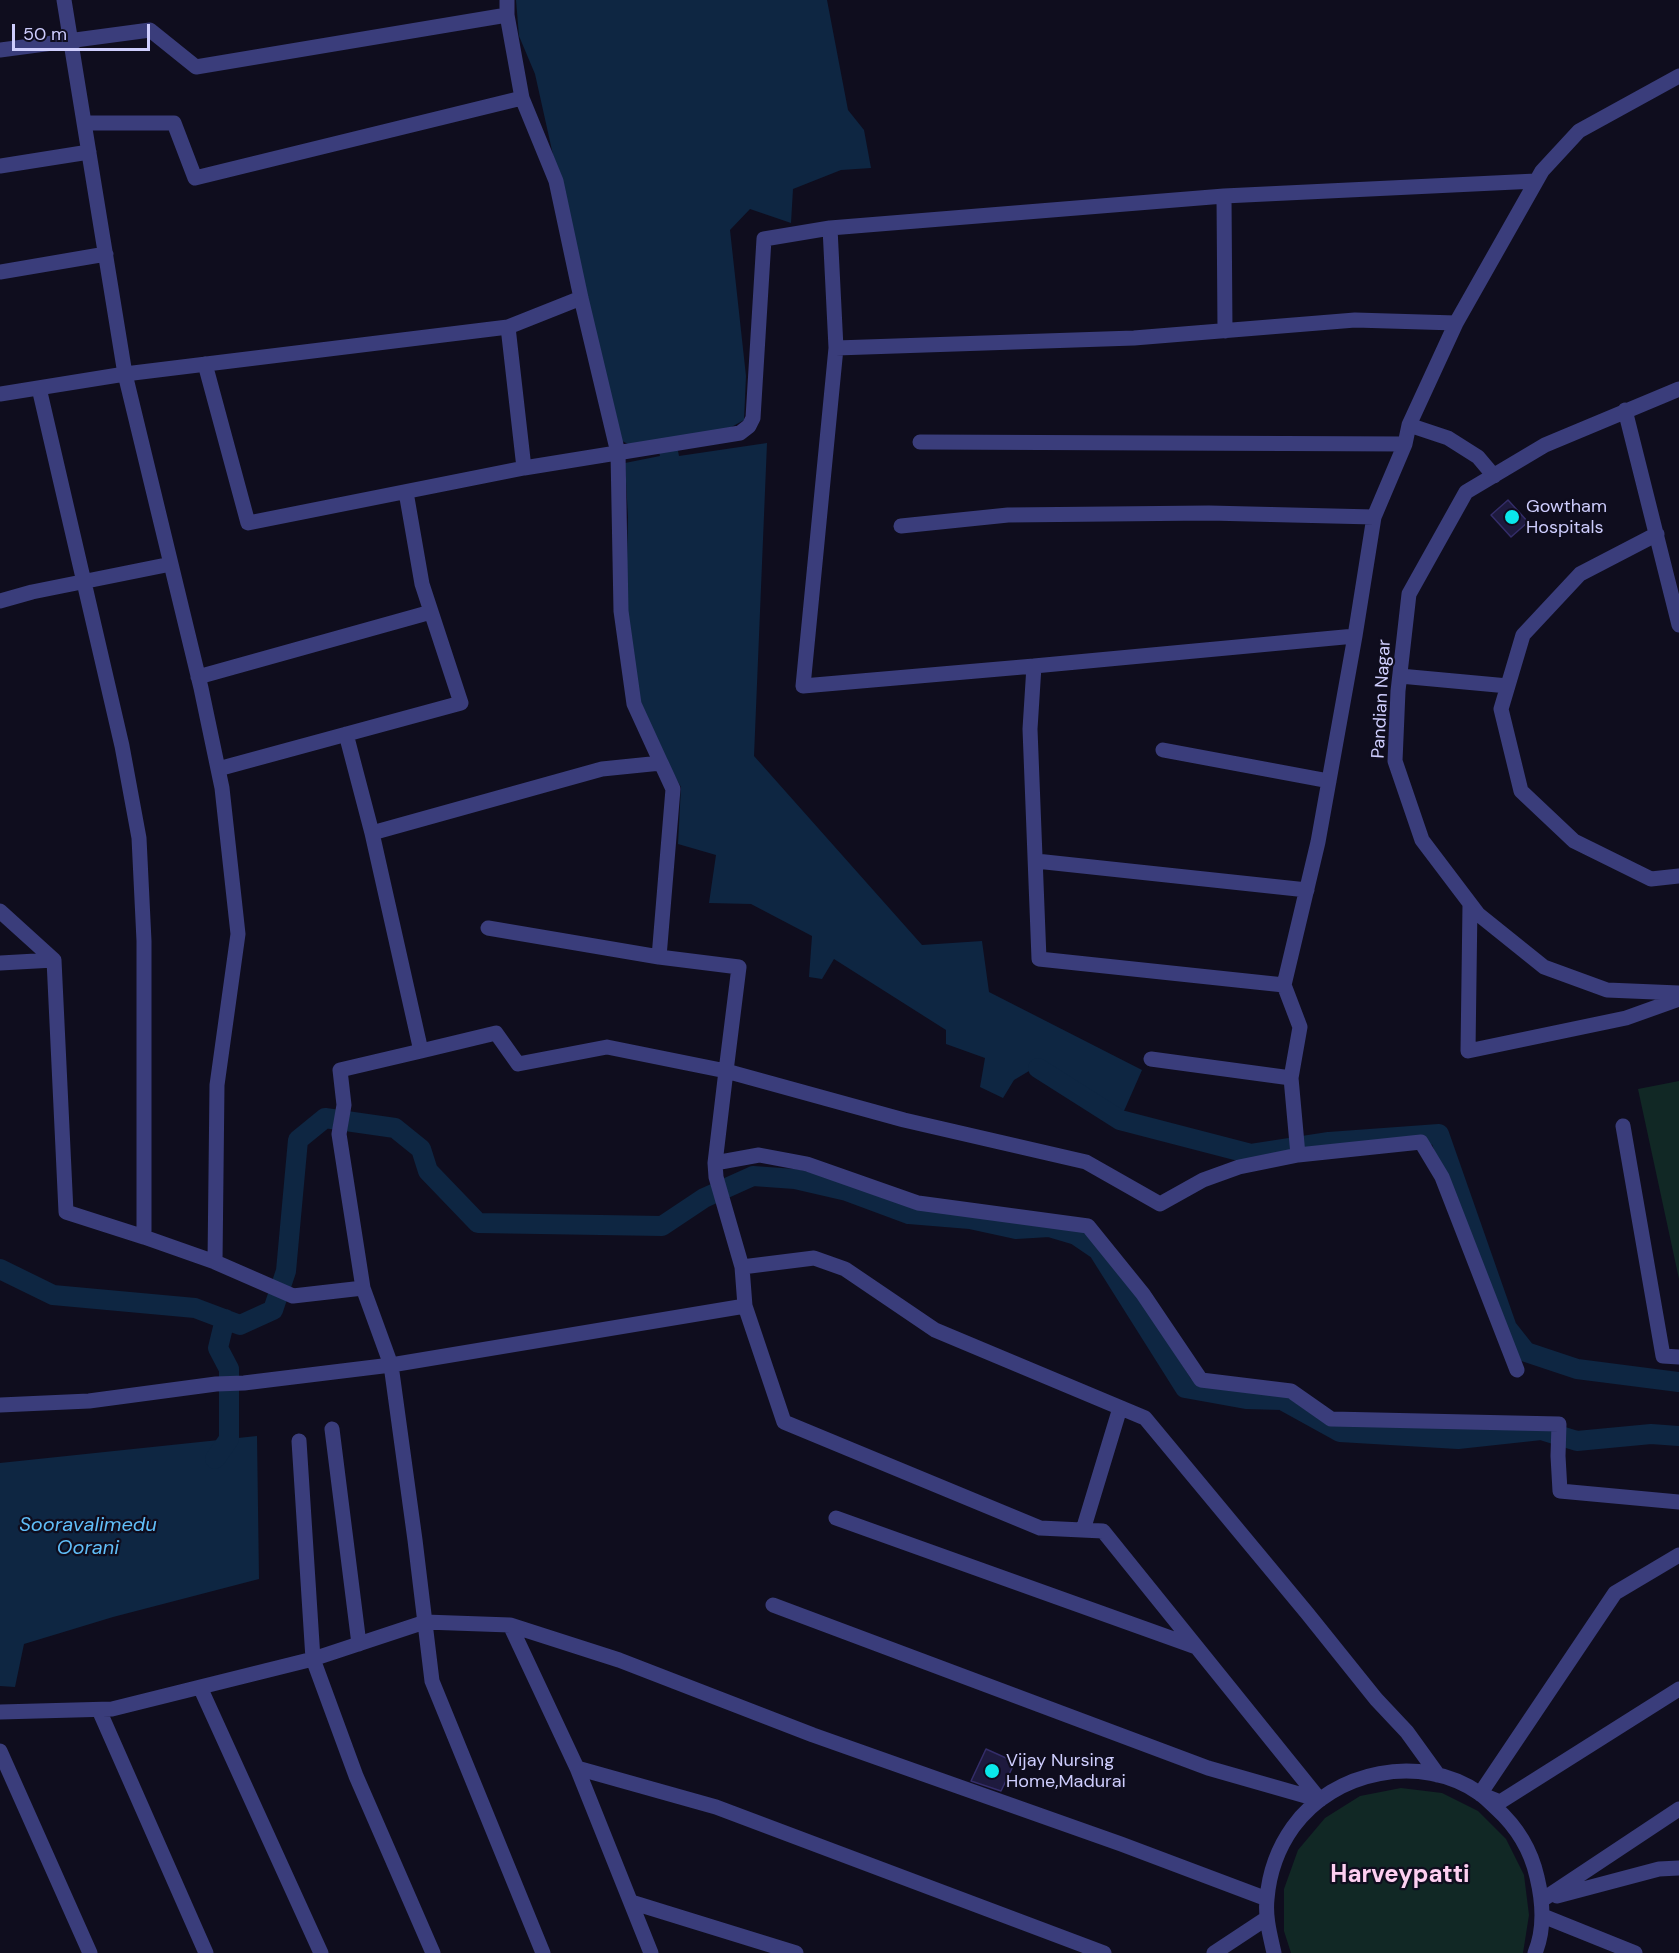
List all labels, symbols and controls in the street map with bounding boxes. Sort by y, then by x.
scale bar [15,12,153,50]
text: 50 m [23,22,67,46]
place label: Gowtham Hospitals [1526,496,1607,538]
marker: Gowtham Hospitals [1503,508,1521,526]
street label: Pandian Nagar [1368,639,1396,759]
water label: Sooravalimedu Oorani [19,1514,157,1561]
place label: Vijay Nursing Home,Madurai [1006,1750,1126,1792]
marker: Vijay Nursing Home,Madurai [983,1762,1001,1780]
district label: Harveypatti [1330,1862,1470,1890]

